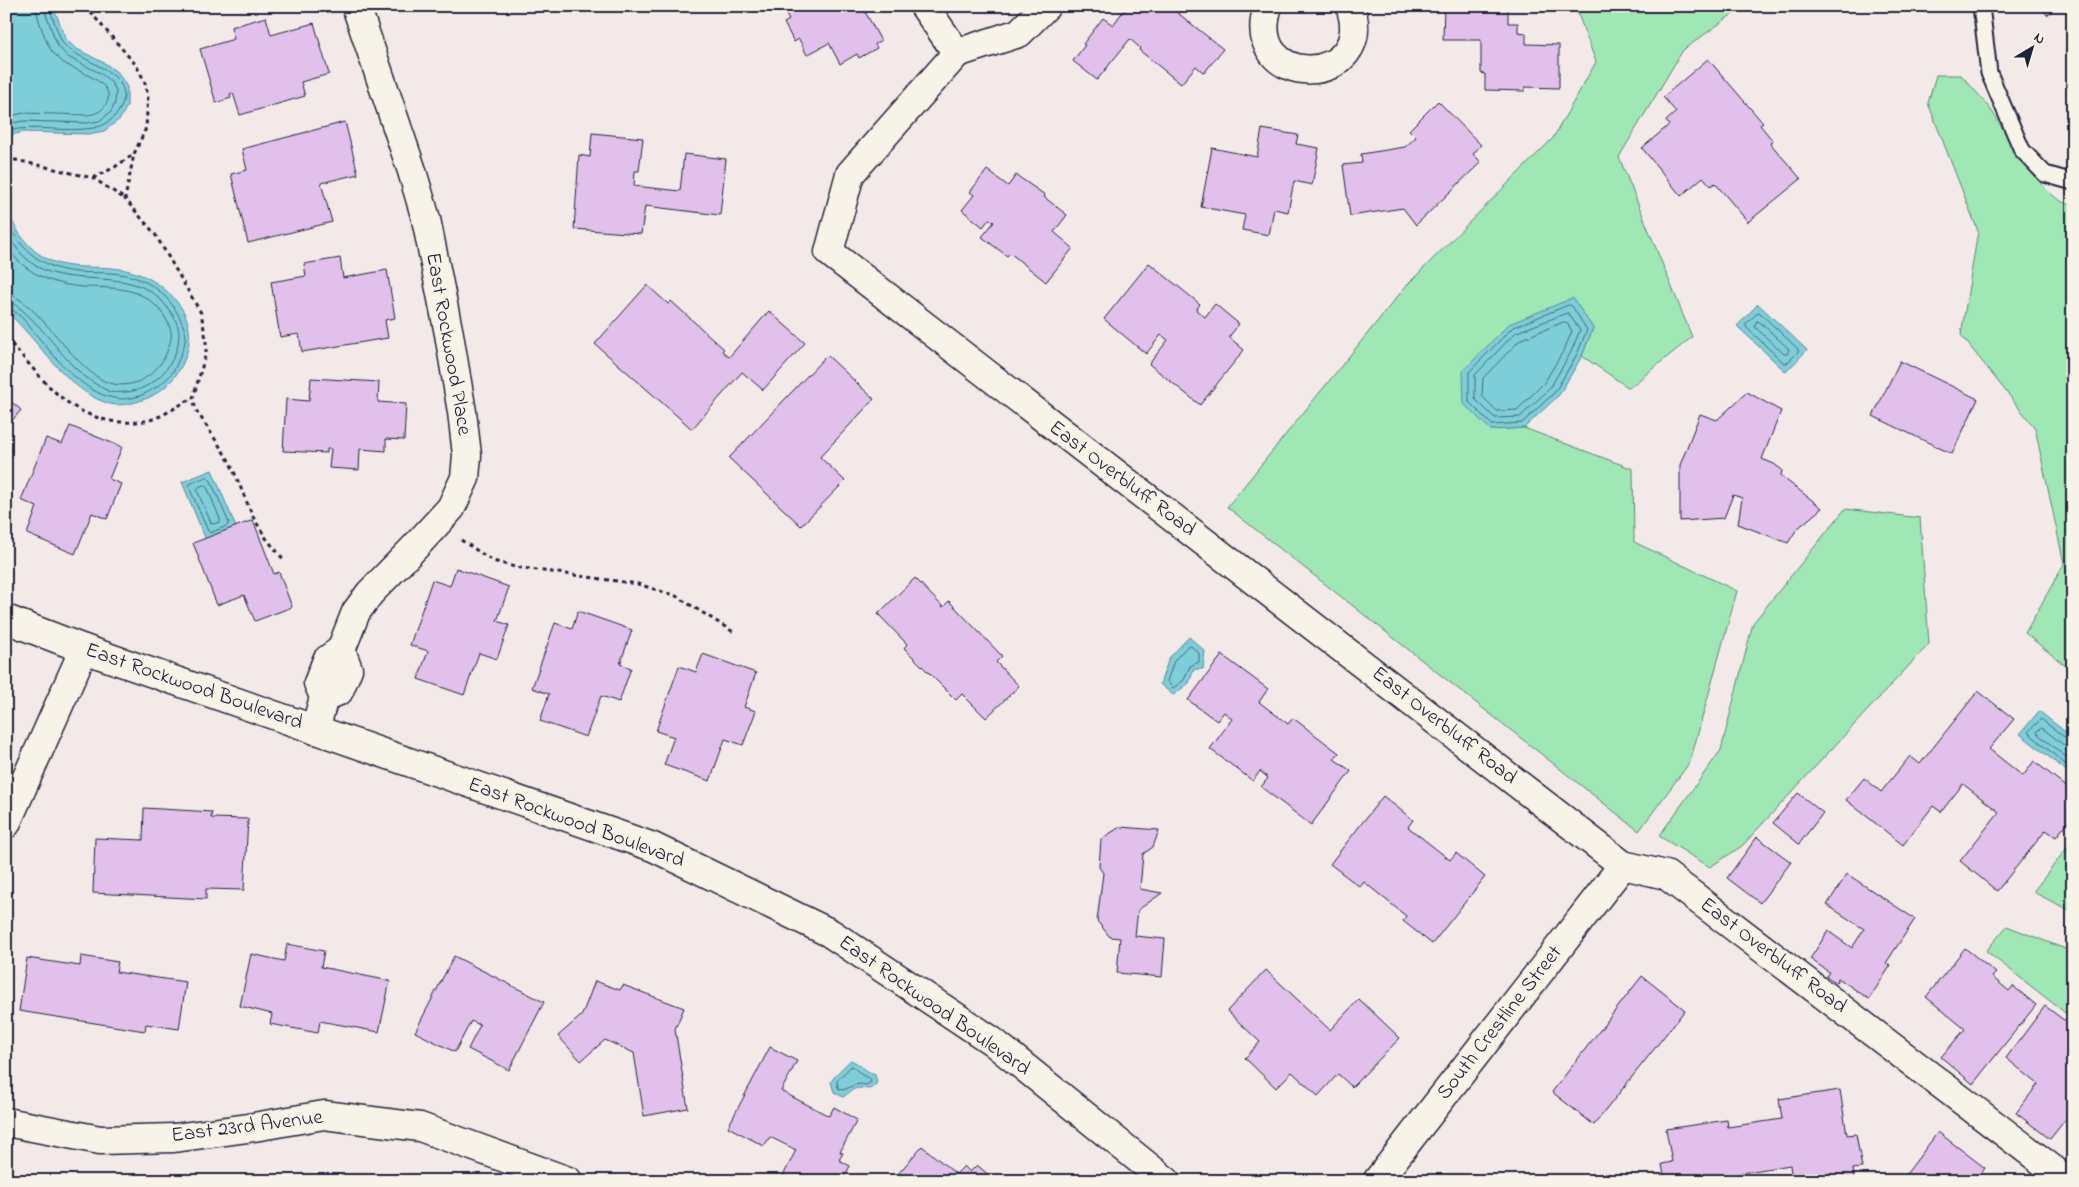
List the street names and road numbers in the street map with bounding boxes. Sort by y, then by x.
street label: East Rockwood Place [417,250,479,438]
street label: East Overbluff Road [1042,414,1202,544]
street label: East Rockwood Boulevard [81,636,307,738]
street label: East Overbluff Road [1365,660,1523,793]
street label: East Rockwood Boulevard [464,770,689,876]
street label: East Overbluff Road [1693,891,1853,1021]
street label: East Rockwood Boulevard [832,928,1036,1084]
street label: South Crestline Street [1430,939,1570,1107]
street label: East 23rd Avenue [169,1103,325,1151]

